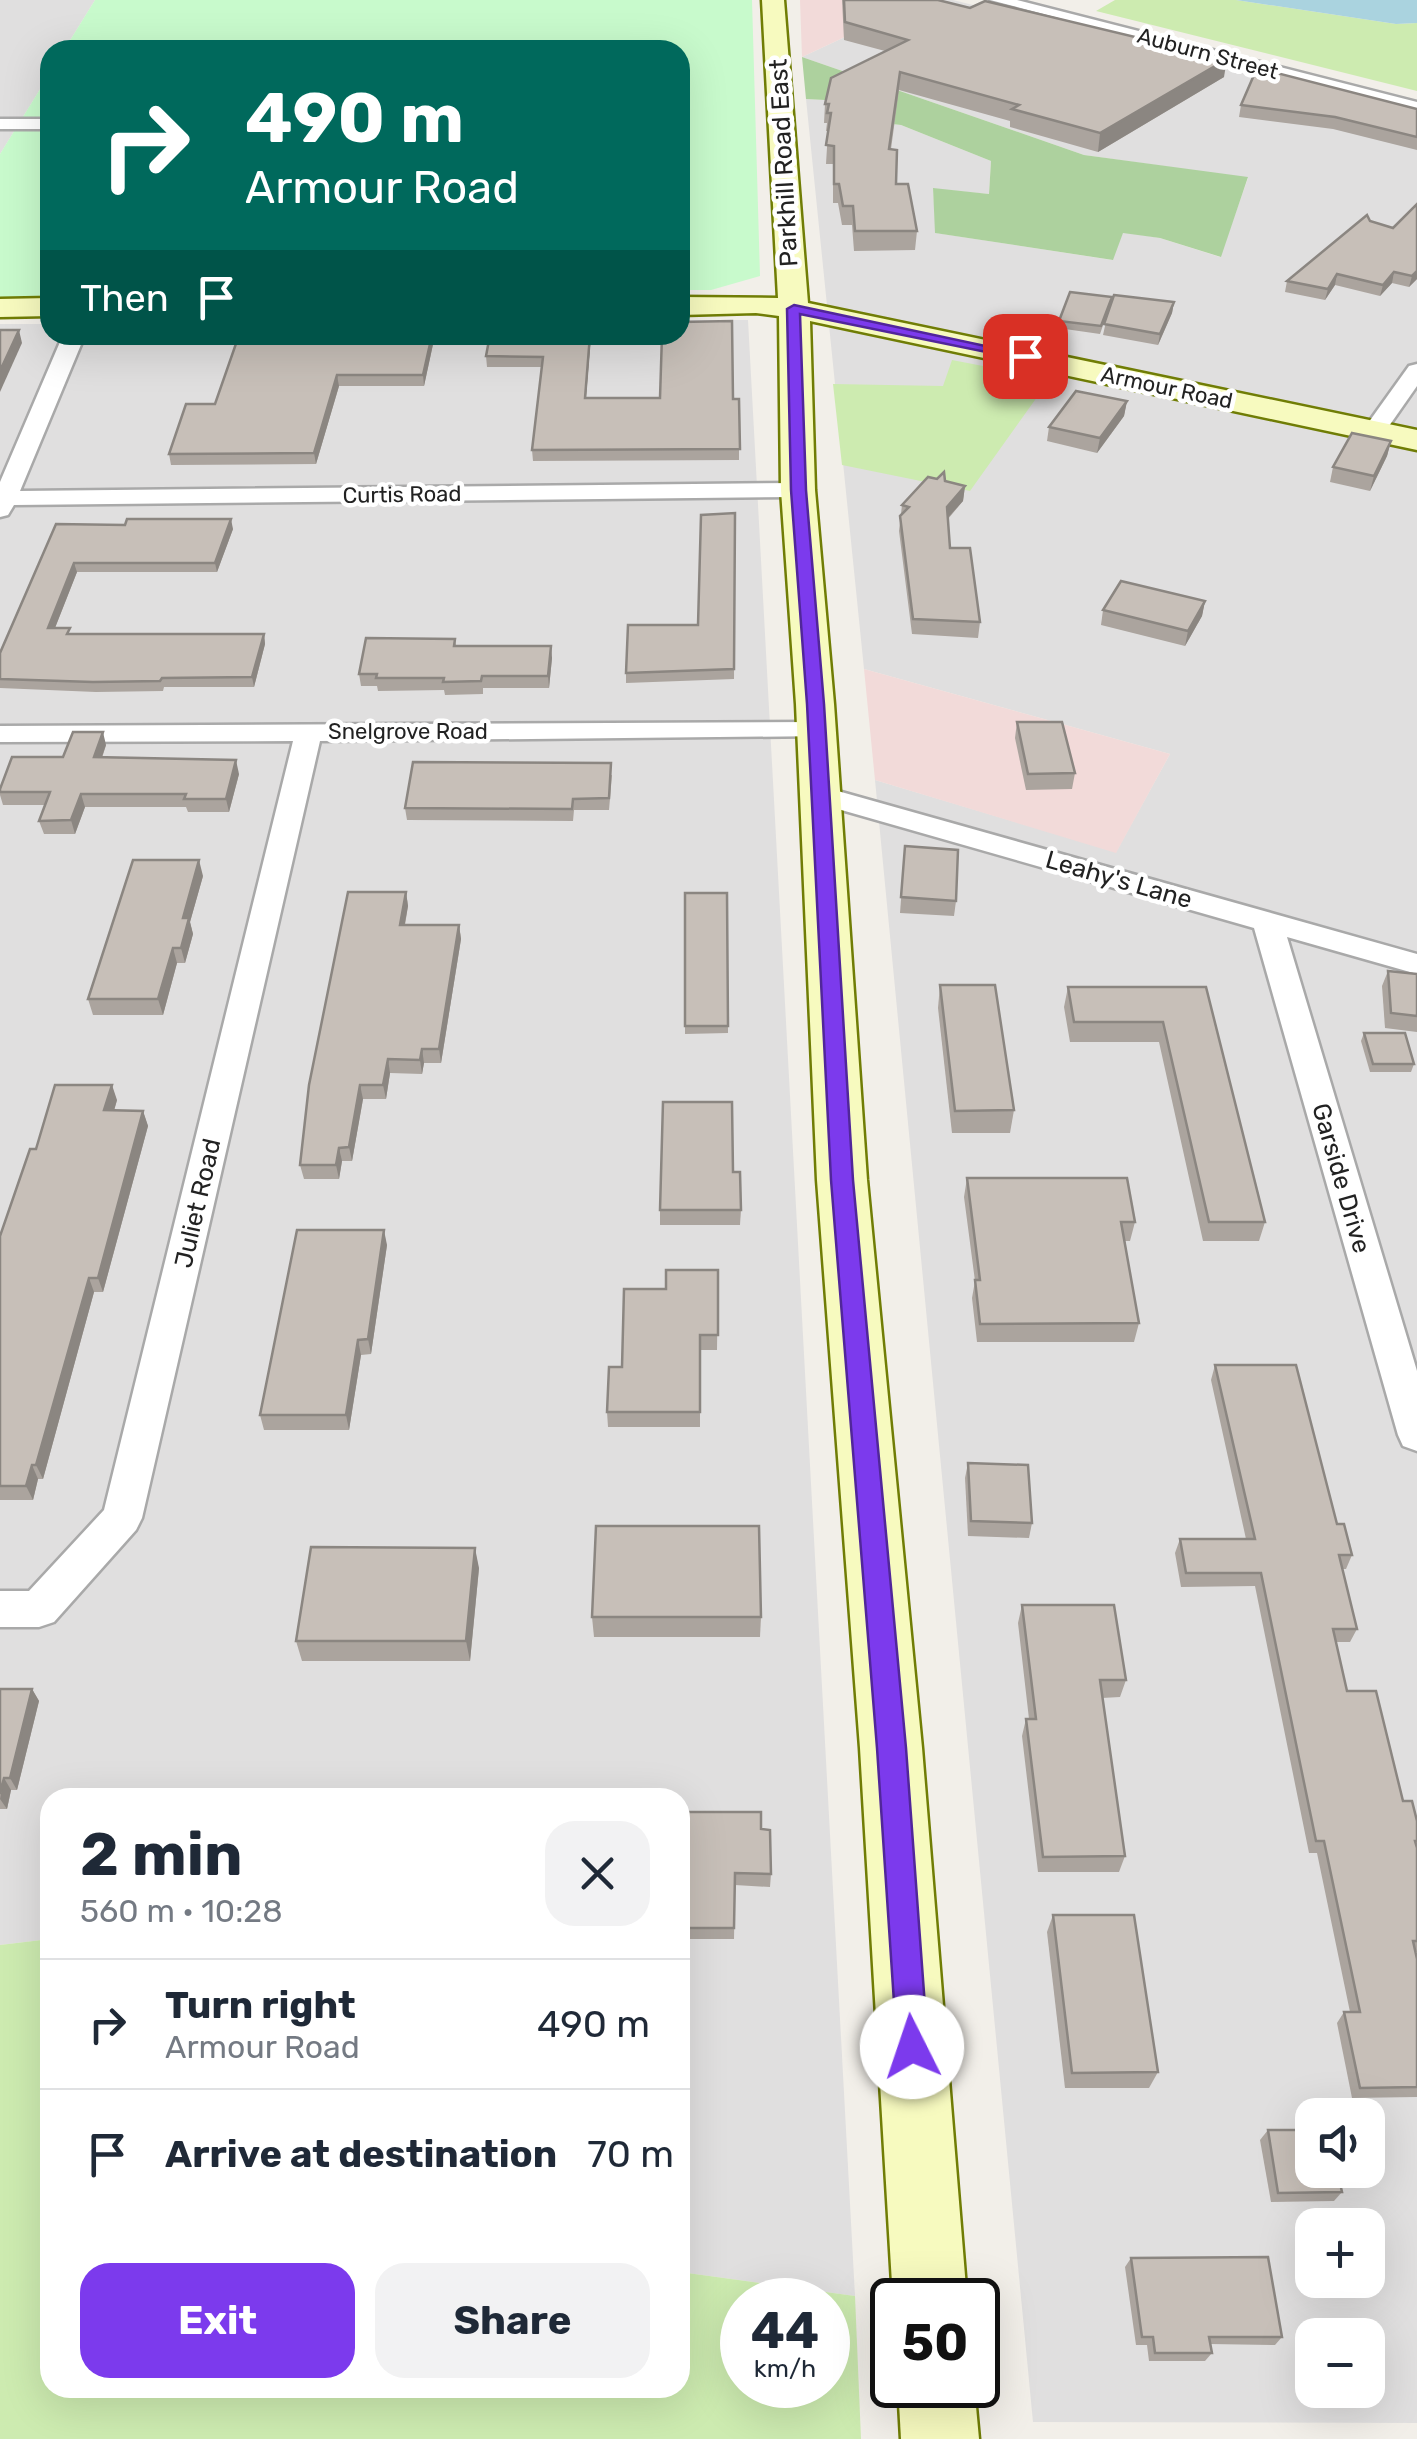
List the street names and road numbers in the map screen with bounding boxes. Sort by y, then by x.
street label: Auburn Street [1134,22,1282,85]
street label: Parkhill Road East [764,58,803,268]
street label: Armour Road [1099,360,1235,415]
street label: Curtis Road [342,480,462,509]
street label: Snelgrove Road [328,718,488,745]
street label: Leahy's Lane [1042,845,1195,914]
street label: Garside Drive [1306,1100,1377,1256]
street label: Juliet Road [169,1136,226,1271]

